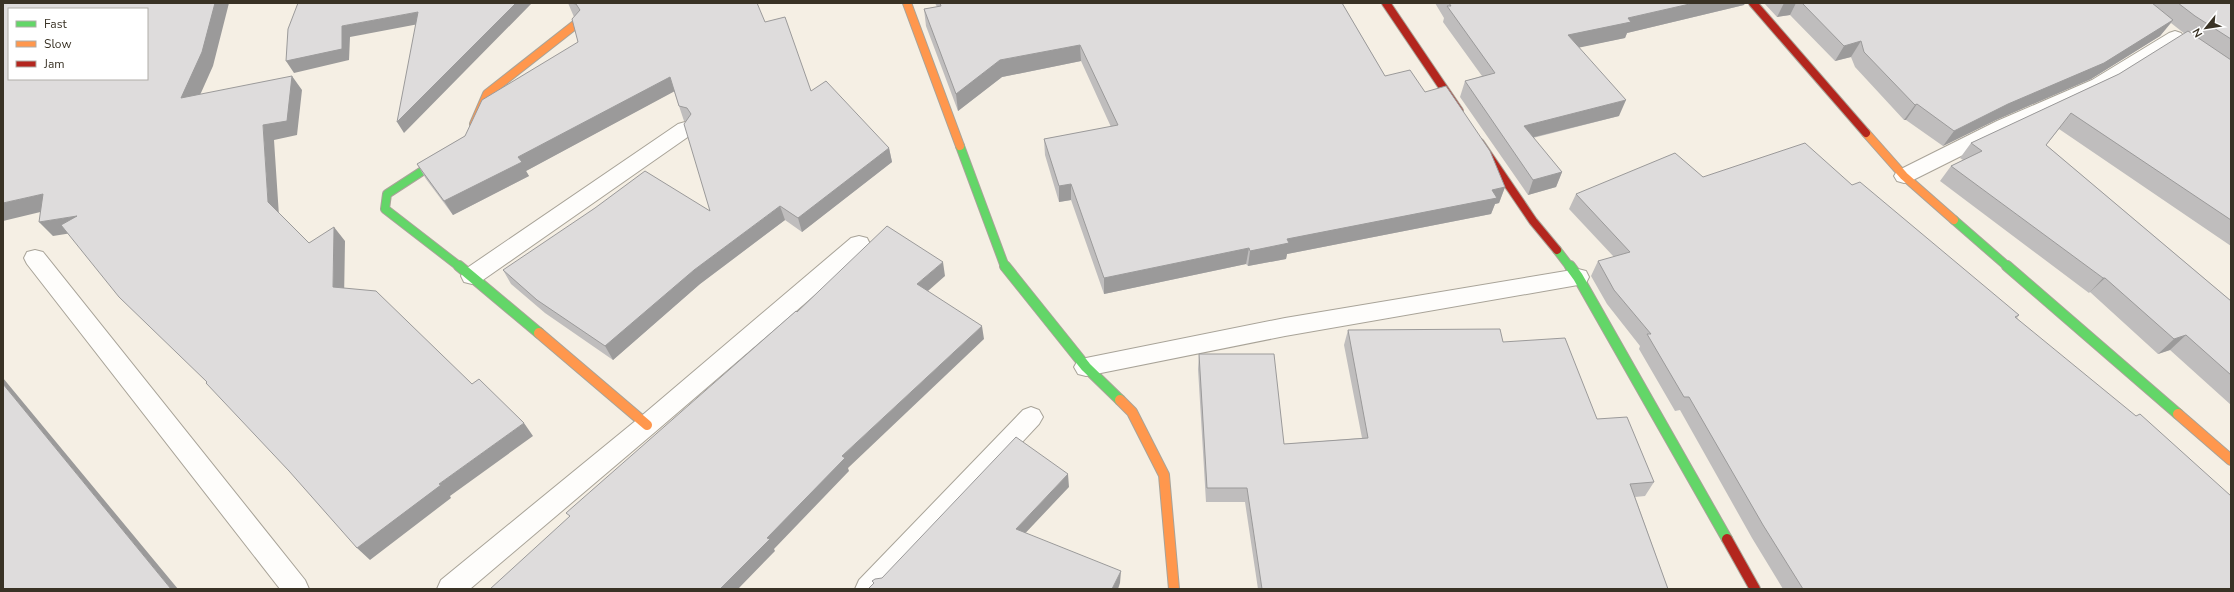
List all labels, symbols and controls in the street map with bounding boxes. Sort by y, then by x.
legend [8,8,148,80]
north arrow [2186,8,2226,48]
text: Fast [44,16,67,32]
text: N [2189,25,2206,40]
text: Slow [44,36,72,52]
text: Jam [43,56,65,72]

